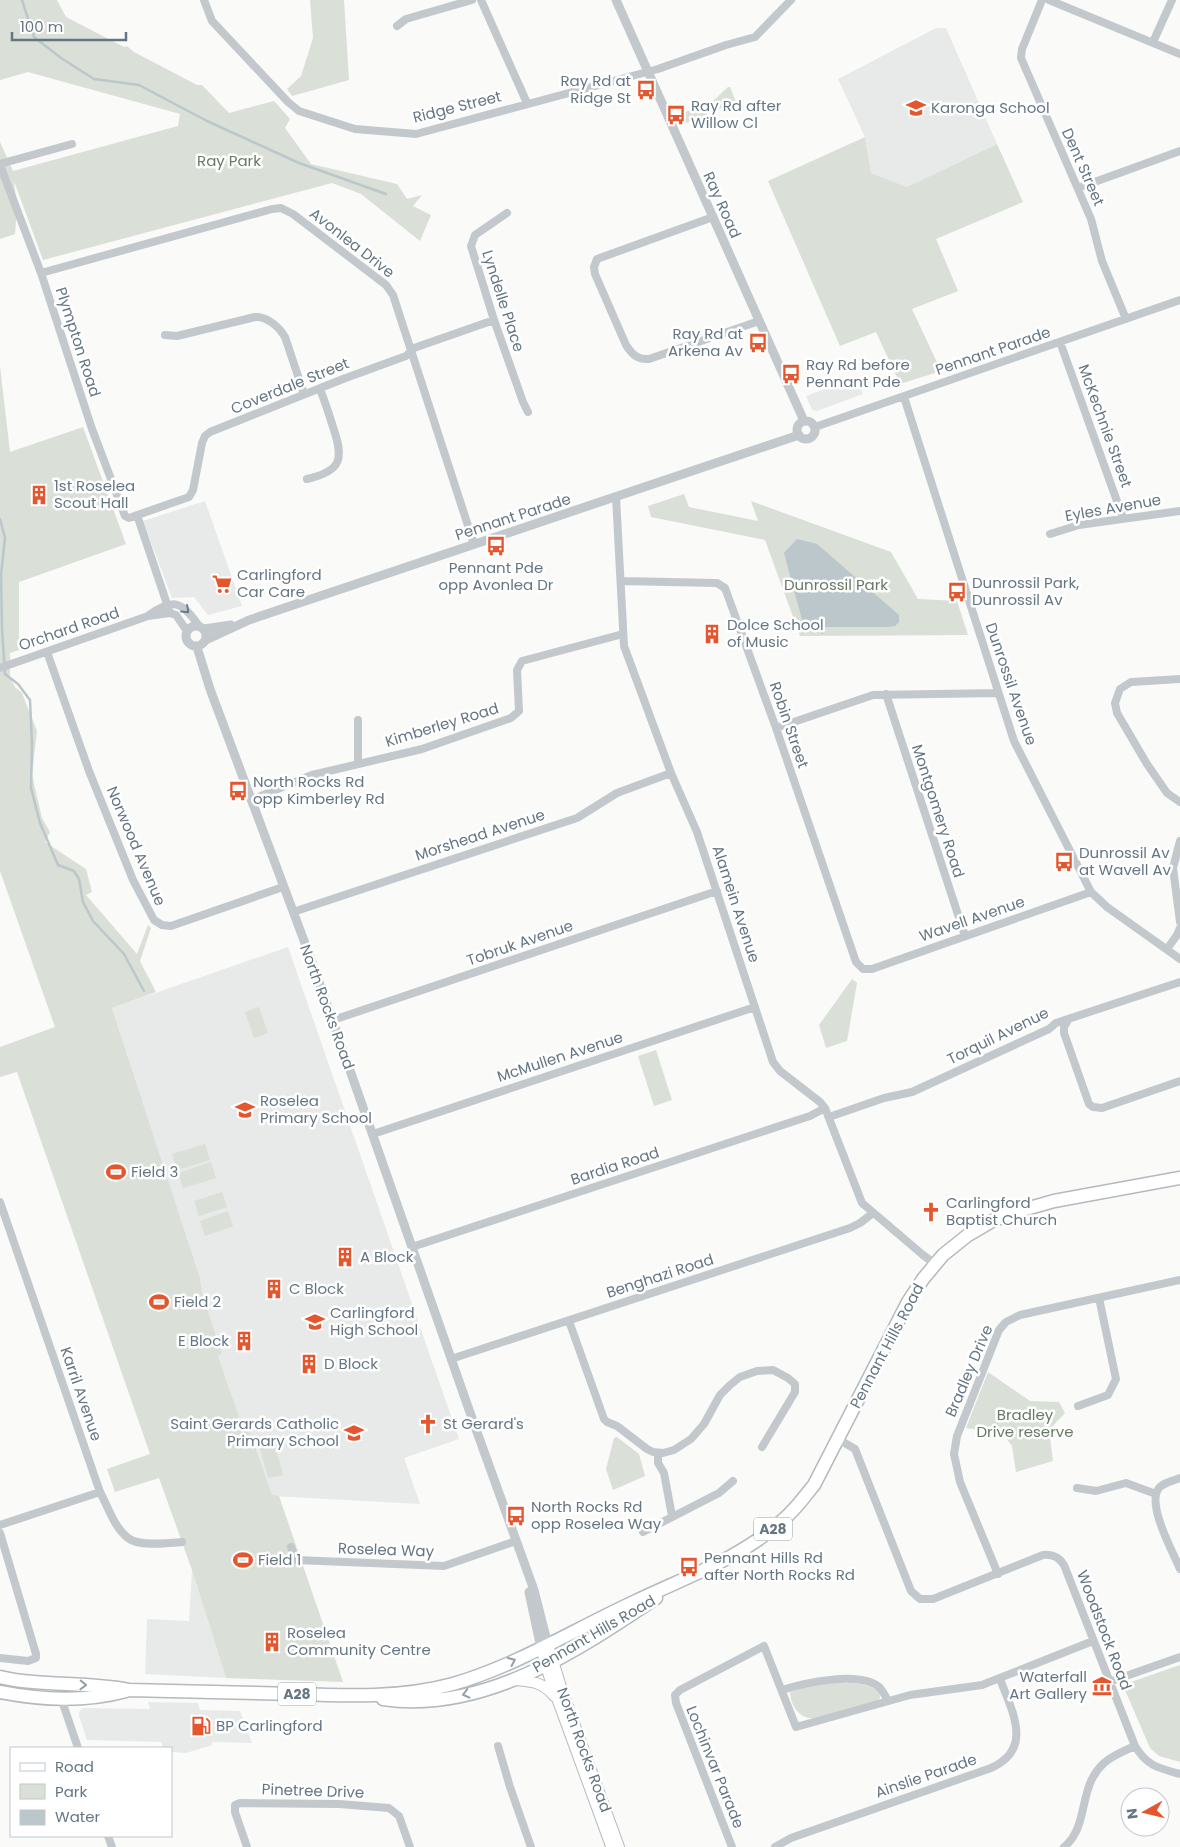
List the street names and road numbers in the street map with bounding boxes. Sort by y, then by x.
street label: Ridge Street [411,85,503,128]
street label: Dent Street [1057,125,1110,209]
street label: Ray Road [698,168,746,241]
street label: Avonlea Drive [305,203,399,282]
street label: Lyndelle Place [477,247,530,354]
street label: Plympton Road [51,284,106,399]
street label: Pennant Parade [932,321,1053,380]
street label: Coverdale Street [228,352,352,419]
street label: McKechnie Street [1073,361,1137,490]
street label: Pennant Parade [452,488,573,545]
street label: Eyles Avenue [1063,489,1163,526]
street label: Orchard Road [16,602,122,656]
street label: Dunrossil Avenue [981,620,1042,748]
street label: Robin Street [765,679,814,771]
street label: Kimberley Road [383,697,501,752]
street label: Montgomery Road [907,741,970,880]
street label: Norwood Avenue [102,783,171,909]
street label: Morshead Avenue [412,804,548,865]
street label: Alamein Avenue [708,842,765,965]
street label: Wavell Avenue [916,891,1027,946]
street label: Tobruk Avenue [464,915,576,971]
street label: North Rocks Road [295,942,360,1072]
street label: Torquil Avenue [943,1002,1052,1069]
street label: McMullen Avenue [494,1026,625,1087]
street label: Bardia Road [568,1141,662,1190]
street label: Benghazi Road [604,1248,716,1303]
street label: Pennant Hills Road [845,1280,928,1412]
street label: Bradley Drive [940,1322,997,1420]
street label: Karril Avenue [56,1344,107,1444]
road number: A28 [754,1518,792,1540]
street label: Roselea Way [338,1537,435,1562]
street label: Woodstock Road [1072,1567,1137,1693]
street label: Pennant Hills Road [528,1590,659,1677]
road number: A28 [278,1682,316,1706]
street label: North Rocks Road [552,1685,617,1815]
street label: Lochinvar Parade [681,1703,750,1831]
street label: Ainslie Parade [872,1748,979,1803]
street label: Pinetree Drive [261,1778,365,1803]

